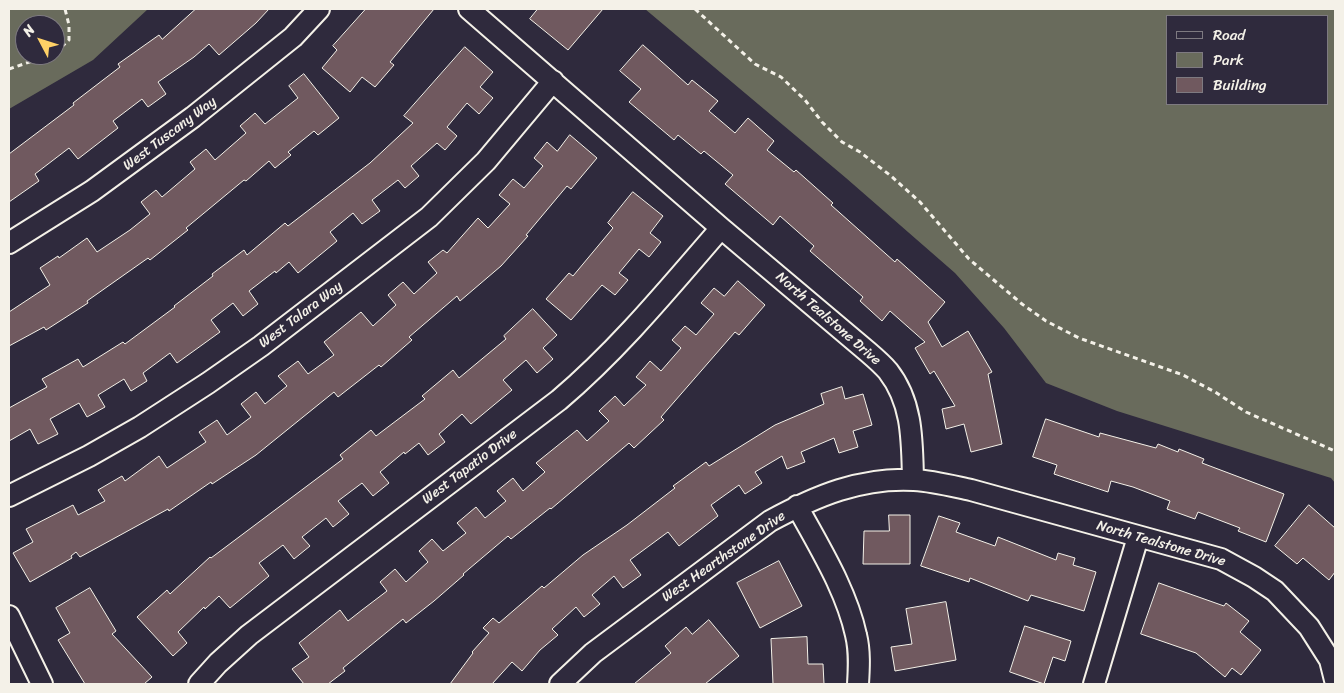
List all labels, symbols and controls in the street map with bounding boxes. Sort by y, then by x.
north arrow [15,15,65,65]
legend [1166,15,1329,105]
text: N [16,19,42,42]
text: Road [1213,22,1245,48]
text: Park [1213,47,1244,73]
text: Building [1213,72,1267,98]
street label: West Tuscany Way [120,94,220,174]
street label: North Tealstone Drive [772,269,884,369]
street label: West Talara Way [256,278,346,352]
street label: West Tapatio Drive [419,426,521,508]
street label: West Hearthstone Drive [659,508,789,606]
street label: North Tealstone Drive [1095,518,1227,570]

